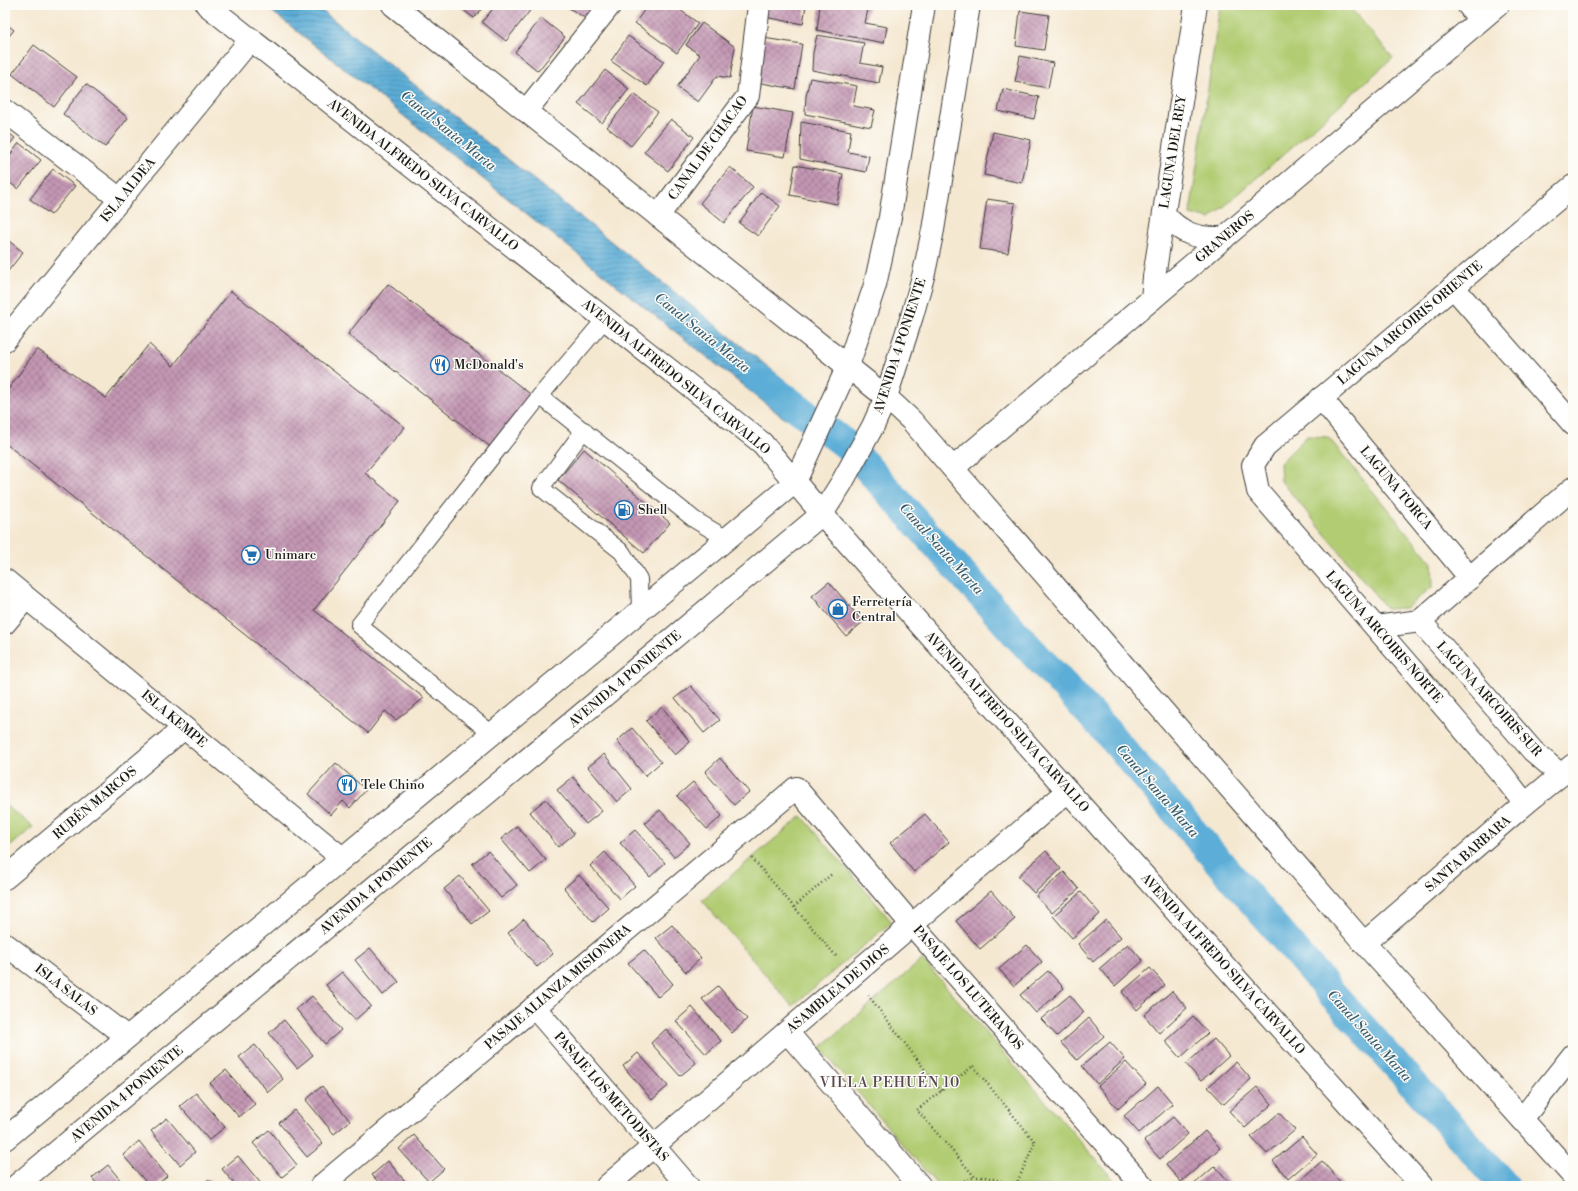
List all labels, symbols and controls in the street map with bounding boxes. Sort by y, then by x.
water label: Canal Santa Marta [397,87,500,175]
street label: CANAL DE CHACAO [665,93,751,203]
street label: LAGUNA DEL REY [1156,93,1190,210]
street label: AVENIDA ALFREDO SILVA CARVALLO [323,95,522,255]
street label: ISLA ALDEA [97,154,160,226]
street label: GRANEROS [1192,208,1258,266]
street label: LAGUNA ARCOIRIS ORIENTE [1334,258,1486,388]
street label: AVENIDA 4 PONIENTE [870,276,930,417]
water label: Canal Santa Marta [651,289,754,377]
street label: AVENIDA ALFREDO SILVA CARVALLO [578,295,774,458]
restaurant icon: McDonald's [429,354,451,376]
place label: McDonald's [454,357,524,373]
street label: LAGUNA TORCA [1356,443,1436,534]
fuel station icon: Shell [613,499,635,521]
water label: Canal Santa Marta [895,499,987,599]
place label: Shell [638,502,668,518]
supermarket icon: Unimarc [240,544,262,566]
place label: Unimarc [265,547,317,563]
street label: LAGUNA ARCOIRIS NORTE [1322,568,1446,706]
place label: Ferretería Central [852,594,912,625]
shop icon: Ferretería Central [827,598,849,620]
street label: AVENIDA 4 PONIENTE [565,627,685,731]
street label: AVENIDA ALFREDO SILVA CARVALLO [921,627,1093,816]
street label: LAGUNA ARCOIRIS SUR [1433,638,1546,761]
street label: ISLA KEMPE [138,687,210,751]
water label: Canal Santa Marta [1112,741,1203,841]
street label: RUBÉN MARCOS [49,763,140,843]
restaurant icon: Tele Chino [336,774,358,796]
place label: Tele Chino [361,777,425,793]
street label: SANTA BARBARA [1422,812,1515,896]
street label: AVENIDA 4 PONIENTE [316,834,436,938]
street label: AVENIDA ALFREDO SILVA CARVALLO [1137,869,1309,1058]
street label: PASAJE ALIANZA MISIONERA [481,920,635,1053]
street label: PASAJE LOS LUTERANOS [909,922,1027,1054]
street label: ASAMBLEA DE DIOS [783,941,893,1037]
street label: ISLA SALAS [32,961,100,1019]
water label: Canal Santa Marta [1323,986,1415,1086]
street label: PASAJE LOS METODISTAS [550,1029,672,1165]
street label: AVENIDA 4 PONIENTE [67,1042,187,1146]
district label: VILLA PEHUÉN 10 [819,1072,960,1092]

